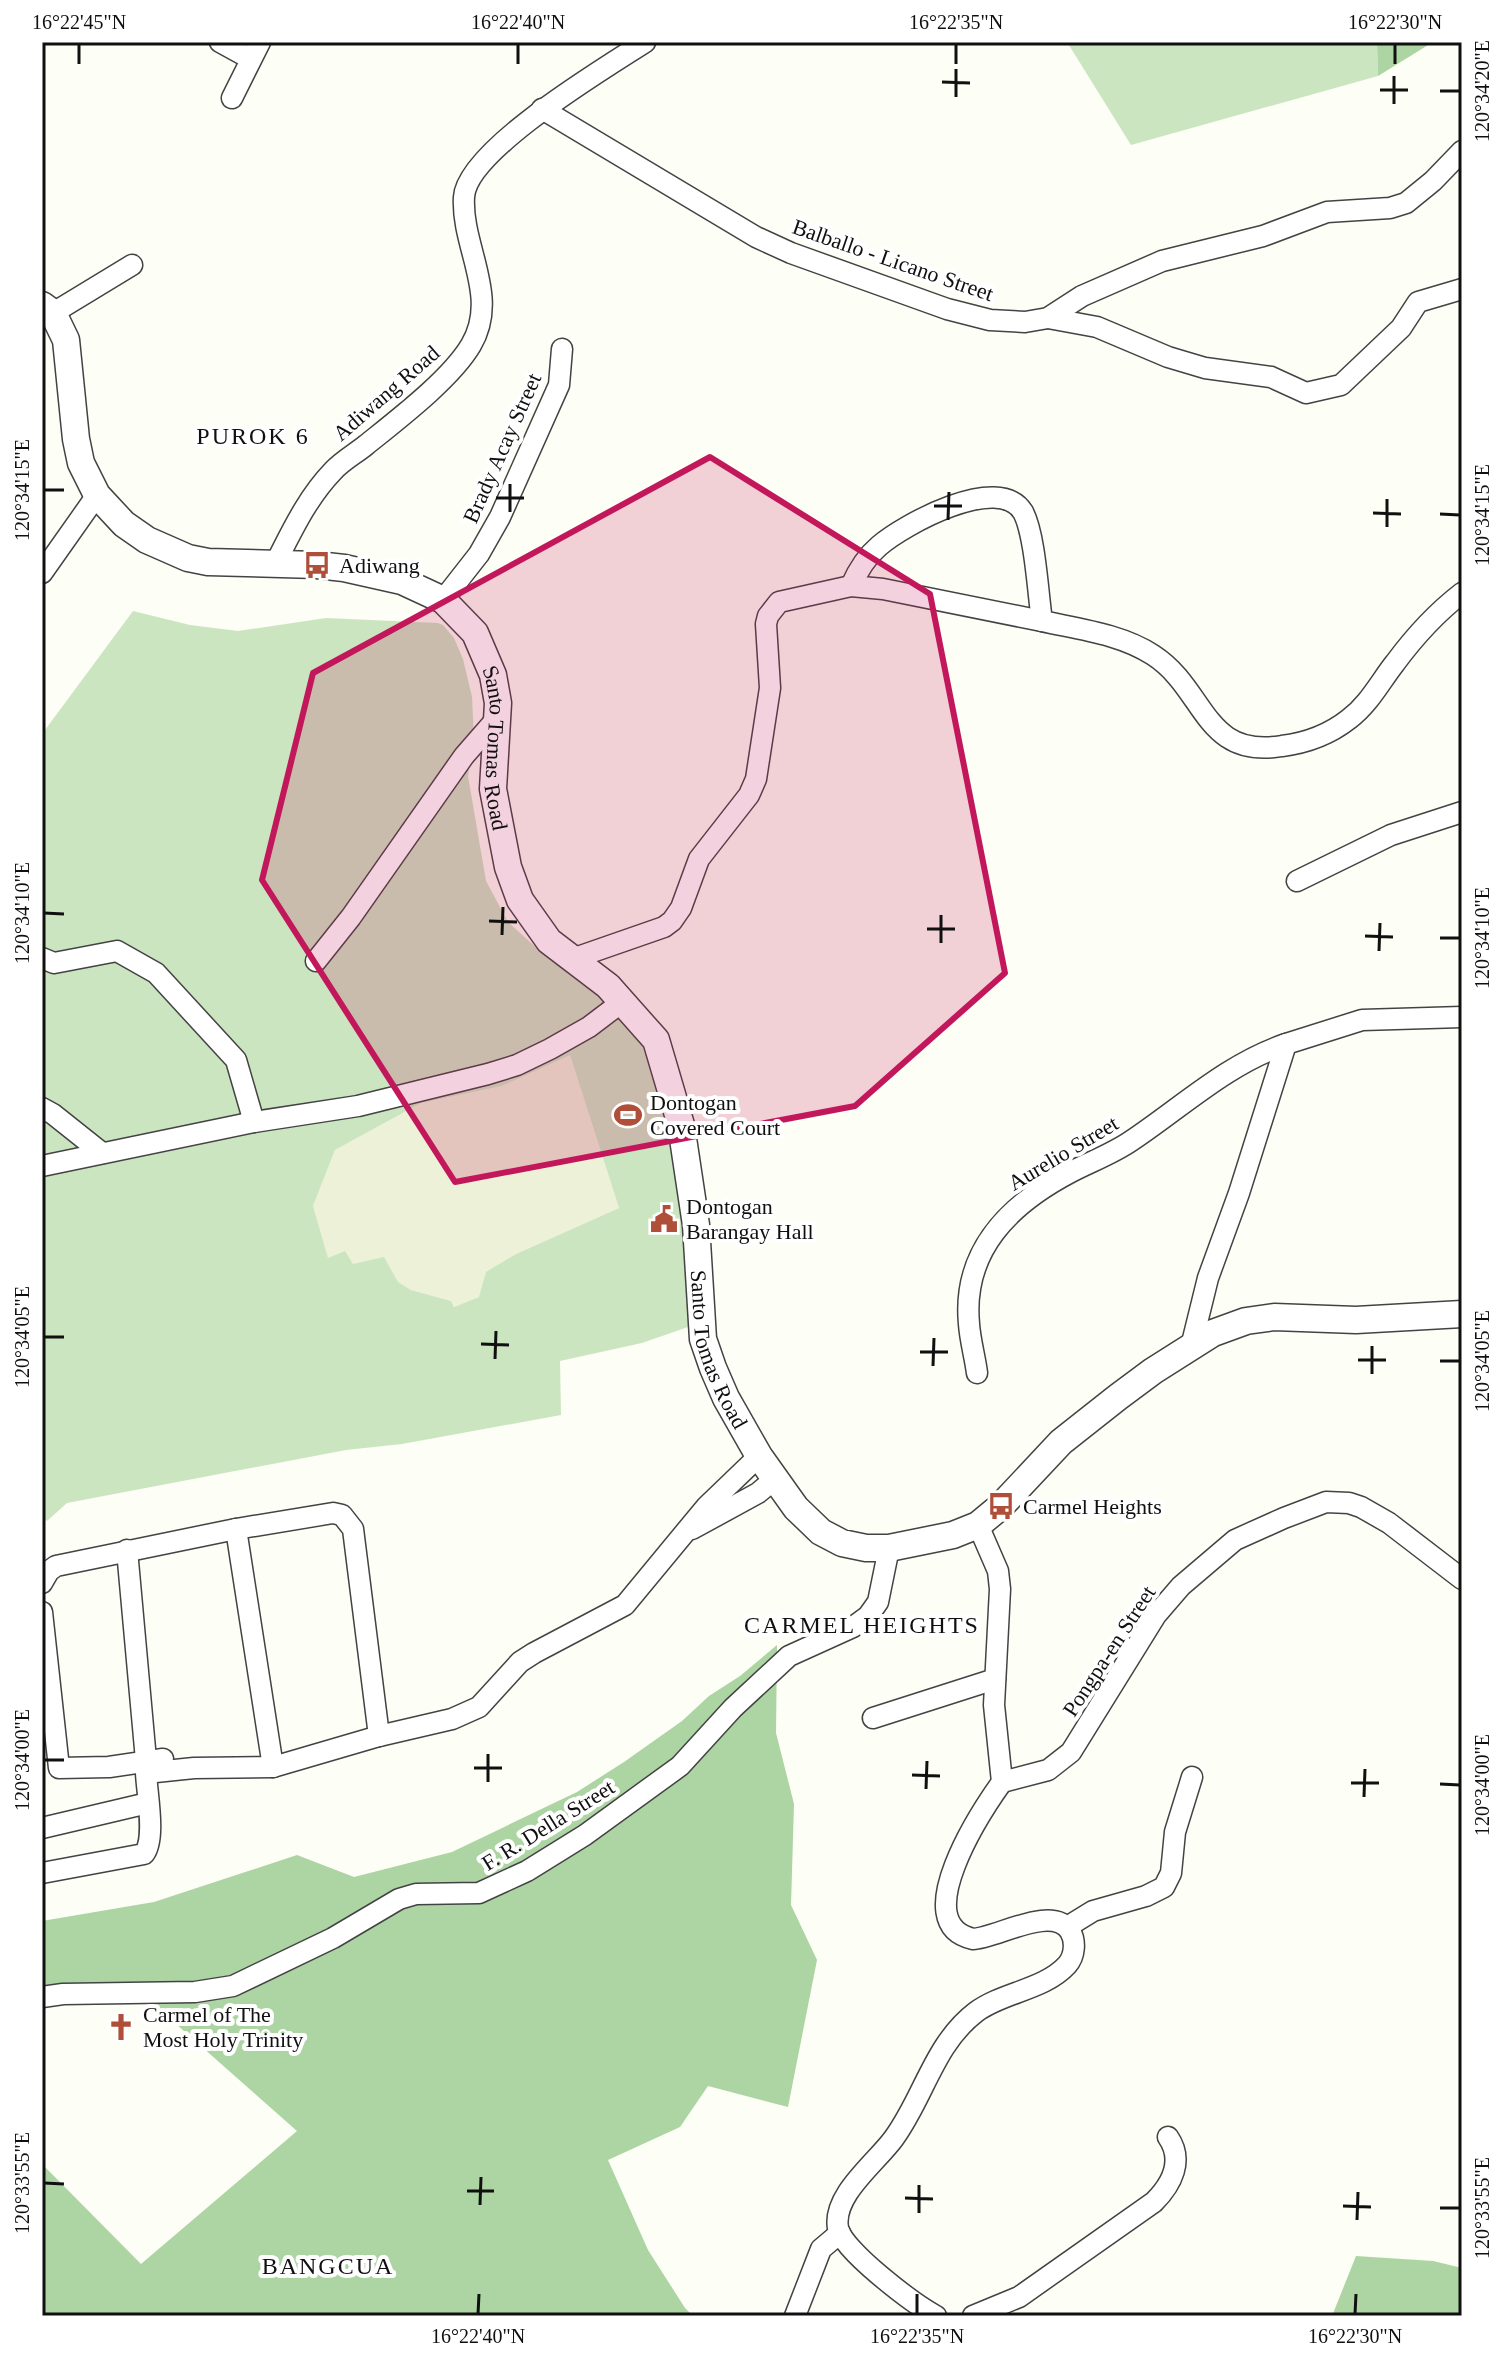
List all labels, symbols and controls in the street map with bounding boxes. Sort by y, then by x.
text: 16°22'45"N [32,11,126,33]
text: 16°22'40"N [471,11,565,33]
text: 16°22'35"N [909,11,1003,33]
text: 16°22'30"N [1348,11,1442,33]
text: 120°34'20"E [1471,40,1493,142]
street label: Balballo - Licano Street [789,214,997,306]
street label: Adiwang Road [328,340,444,446]
street label: Brady Acay Street [458,369,546,527]
district label: PUROK 6 [196,423,310,449]
text: 120°34'15"E [11,439,33,541]
text: 120°34'15"E [1471,464,1493,566]
bus stop icon: Adiwang [302,550,332,580]
place label: Adiwang [339,553,420,578]
street label: Santo Tomas Road [478,661,513,832]
text: 120°34'10"E [11,862,33,964]
text: 120°34'10"E [1471,887,1493,989]
place label: Dontogan Covered Court [650,1090,780,1140]
sports icon: Dontogan Covered Court [613,1100,643,1130]
street label: Aurelio Street [1003,1110,1123,1196]
place label: Dontogan Barangay Hall [686,1194,814,1244]
public building icon: Dontogan Barangay Hall [649,1204,679,1234]
street label: Santo Tomas Road [686,1269,753,1433]
text: 120°34'05"E [11,1286,33,1388]
text: 120°34'05"E [1471,1310,1493,1412]
bus stop icon: Carmel Heights [986,1491,1016,1521]
place label: Carmel Heights [1023,1494,1162,1519]
street label: Pongpa-en Street [1057,1581,1161,1721]
district label: CARMEL HEIGHTS [744,1612,980,1638]
text: 120°34'00"E [11,1709,33,1811]
text: 120°34'00"E [1471,1734,1493,1836]
street label: F. R. Della Street [477,1774,619,1876]
place label: Carmel of The Most Holy Trinity [143,2002,303,2052]
church icon: Carmel of The Most Holy Trinity [106,2012,136,2042]
text: 120°33'55"E [11,2132,33,2234]
text: 120°33'55"E [1471,2157,1493,2259]
district label: BANGCUA [262,2253,394,2279]
text: 16°22'40"N [431,2325,525,2347]
text: 16°22'35"N [870,2325,964,2347]
text: 16°22'30"N [1308,2325,1402,2347]

